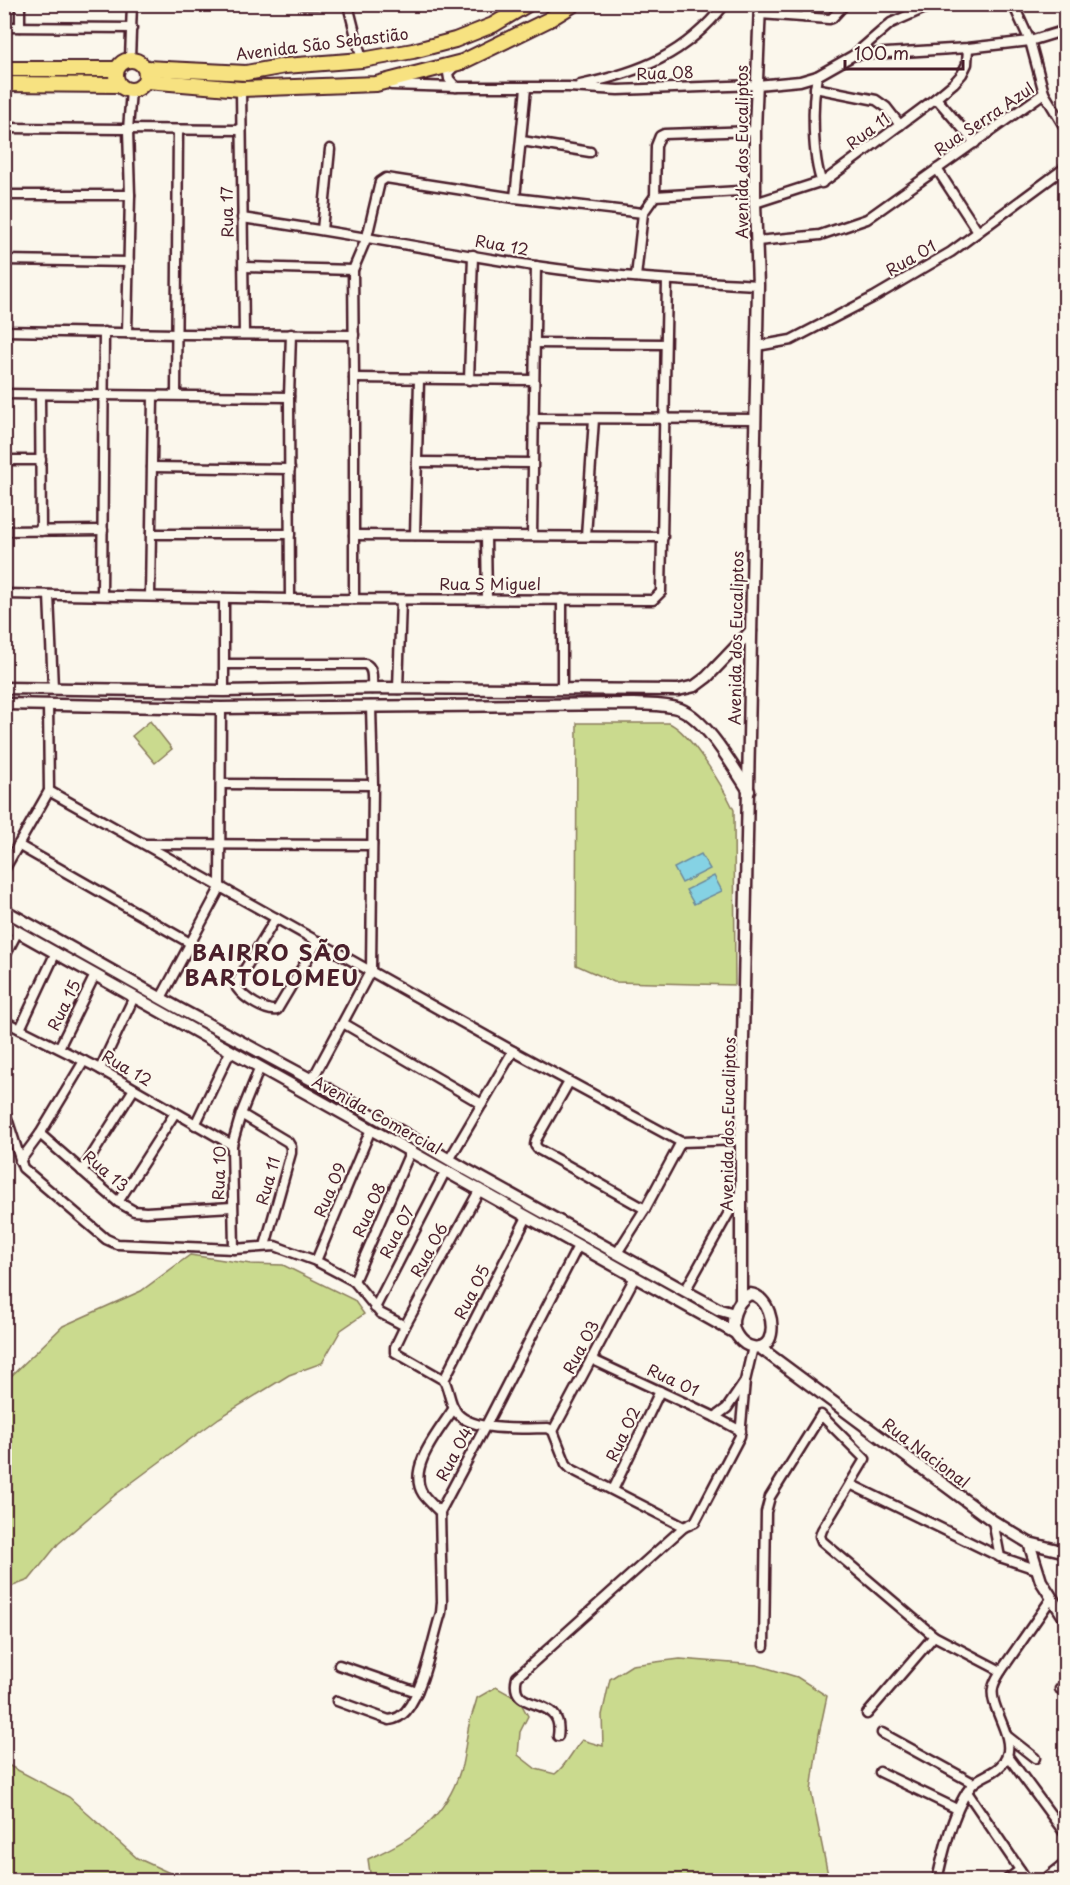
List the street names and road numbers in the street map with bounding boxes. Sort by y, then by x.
street label: Avenida São Sebastião [234,20,410,66]
street label: Rua 08 [636,59,694,85]
street label: Avenida dos Eucaliptos [729,65,753,239]
street label: Rua Serra Azul [929,76,1038,161]
street label: Rua 11 [841,106,894,155]
street label: Rua 17 [214,186,238,238]
street label: Rua 12 [473,227,531,261]
street label: Rua 01 [881,233,940,281]
street label: Avenida dos Eucaliptos [721,551,749,725]
street label: Rua S Miguel [439,571,541,595]
street label: Rua 15 [40,975,86,1034]
street label: Avenida dos Eucaliptos [713,1037,741,1211]
street label: Rua 12 [98,1043,157,1091]
street label: Avenida Comercial [308,1069,447,1160]
street label: Rua 13 [78,1144,135,1197]
street label: Rua 10 [205,1145,231,1201]
street label: Rua 11 [249,1154,285,1208]
street label: Rua 09 [307,1158,351,1221]
street label: Rua 08 [345,1178,391,1241]
street label: Rua 07 [373,1201,420,1262]
street label: Rua 06 [403,1218,453,1281]
street label: Rua 05 [447,1260,495,1323]
street label: Rua 03 [556,1315,604,1378]
street label: Rua 01 [644,1357,703,1402]
street label: Rua 02 [599,1402,645,1465]
street label: Rua Nacional [878,1411,975,1493]
street label: Rua 04 [429,1422,477,1485]

